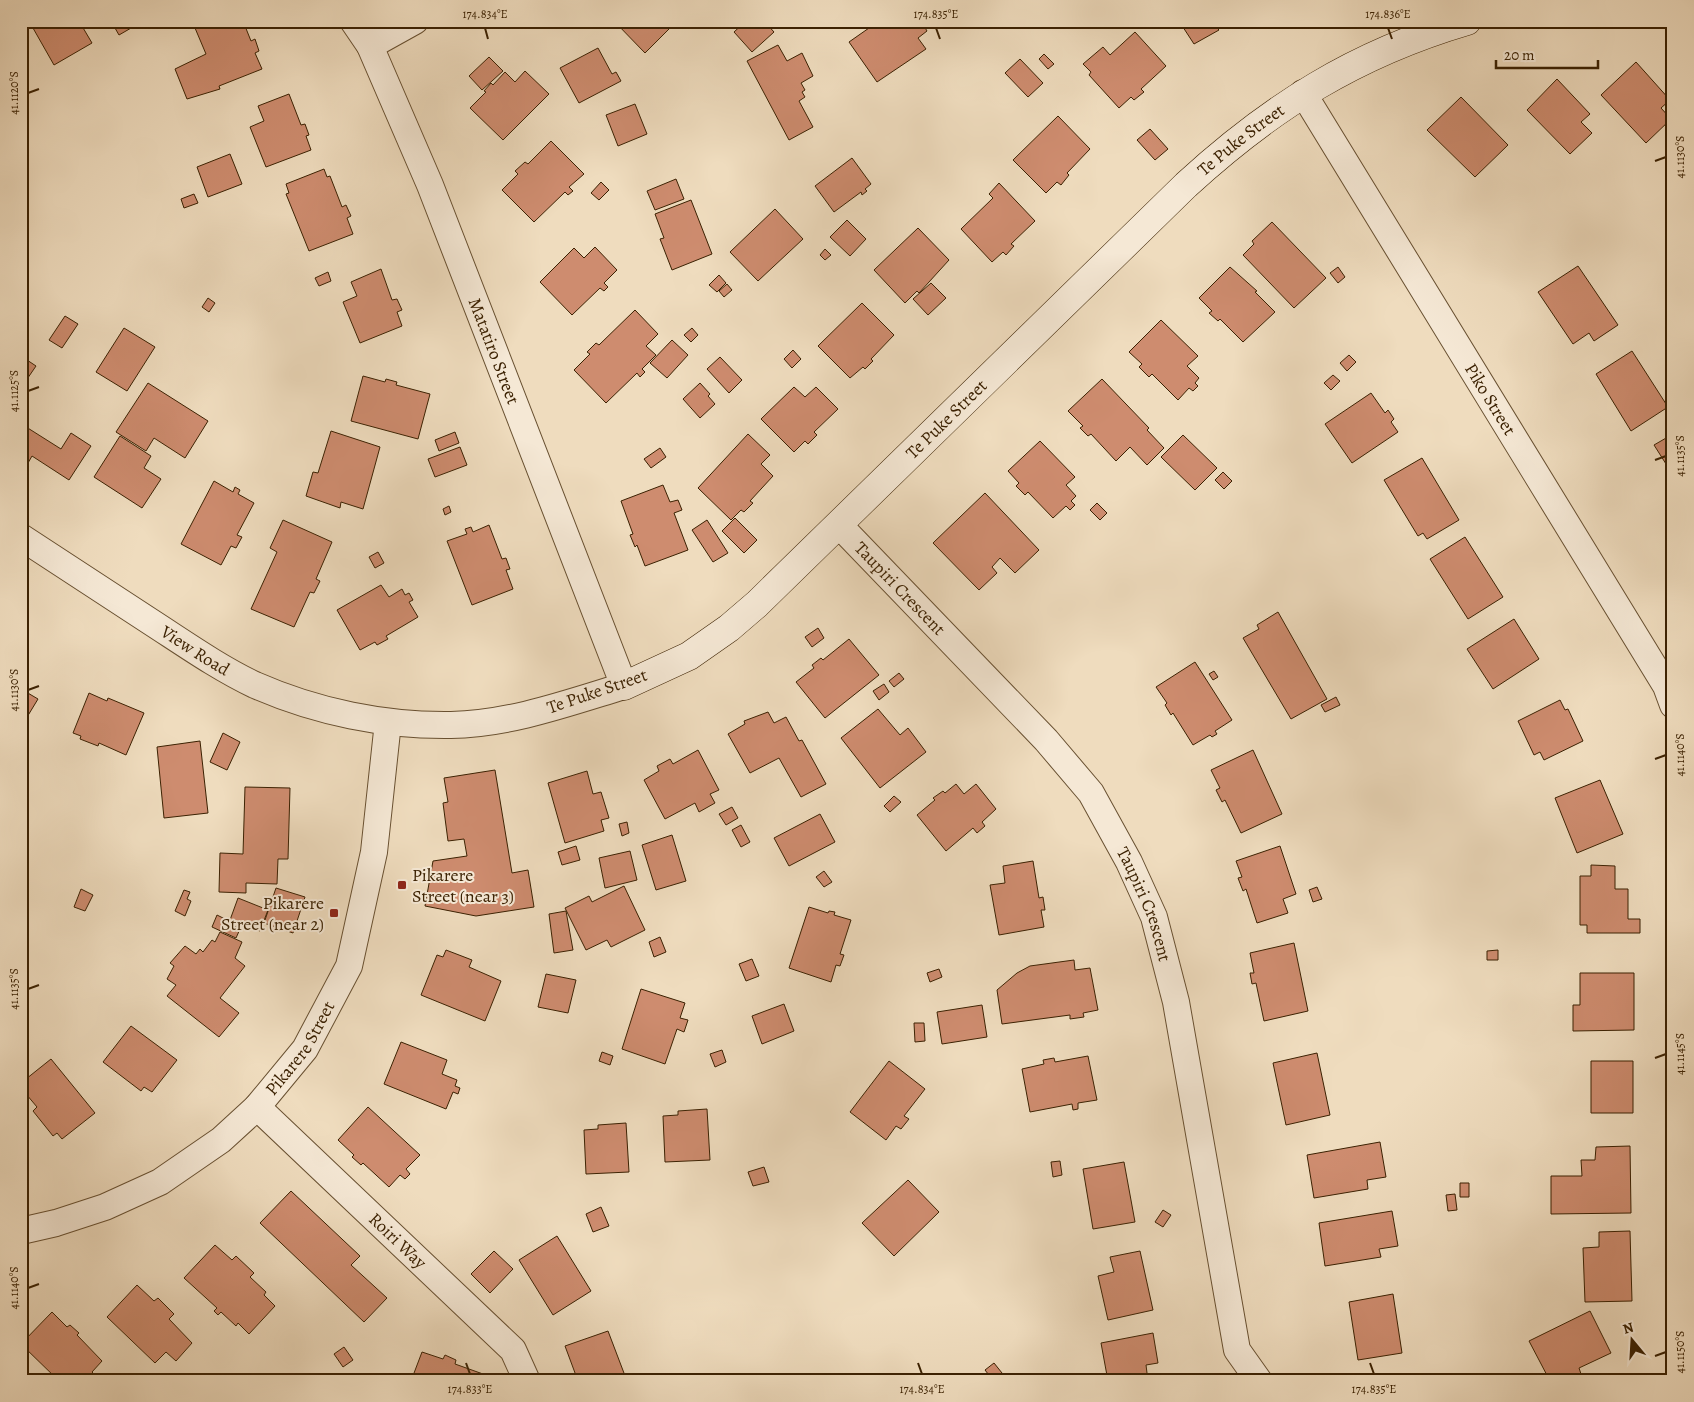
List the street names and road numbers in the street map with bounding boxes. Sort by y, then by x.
street label: Te Puke Street [1192,98,1289,181]
street label: Matatiro Street [463,294,525,408]
street label: Piko Street [1459,359,1522,440]
street label: Te Puke Street [901,374,992,464]
street label: Taupiri Crescent [849,536,951,641]
street label: View Road [155,619,234,681]
street label: Te Puke Street [544,663,650,719]
street label: Taupiri Crescent [1111,843,1177,964]
street label: Pikarere Street [260,997,340,1100]
street label: Roiri Way [364,1207,433,1275]

